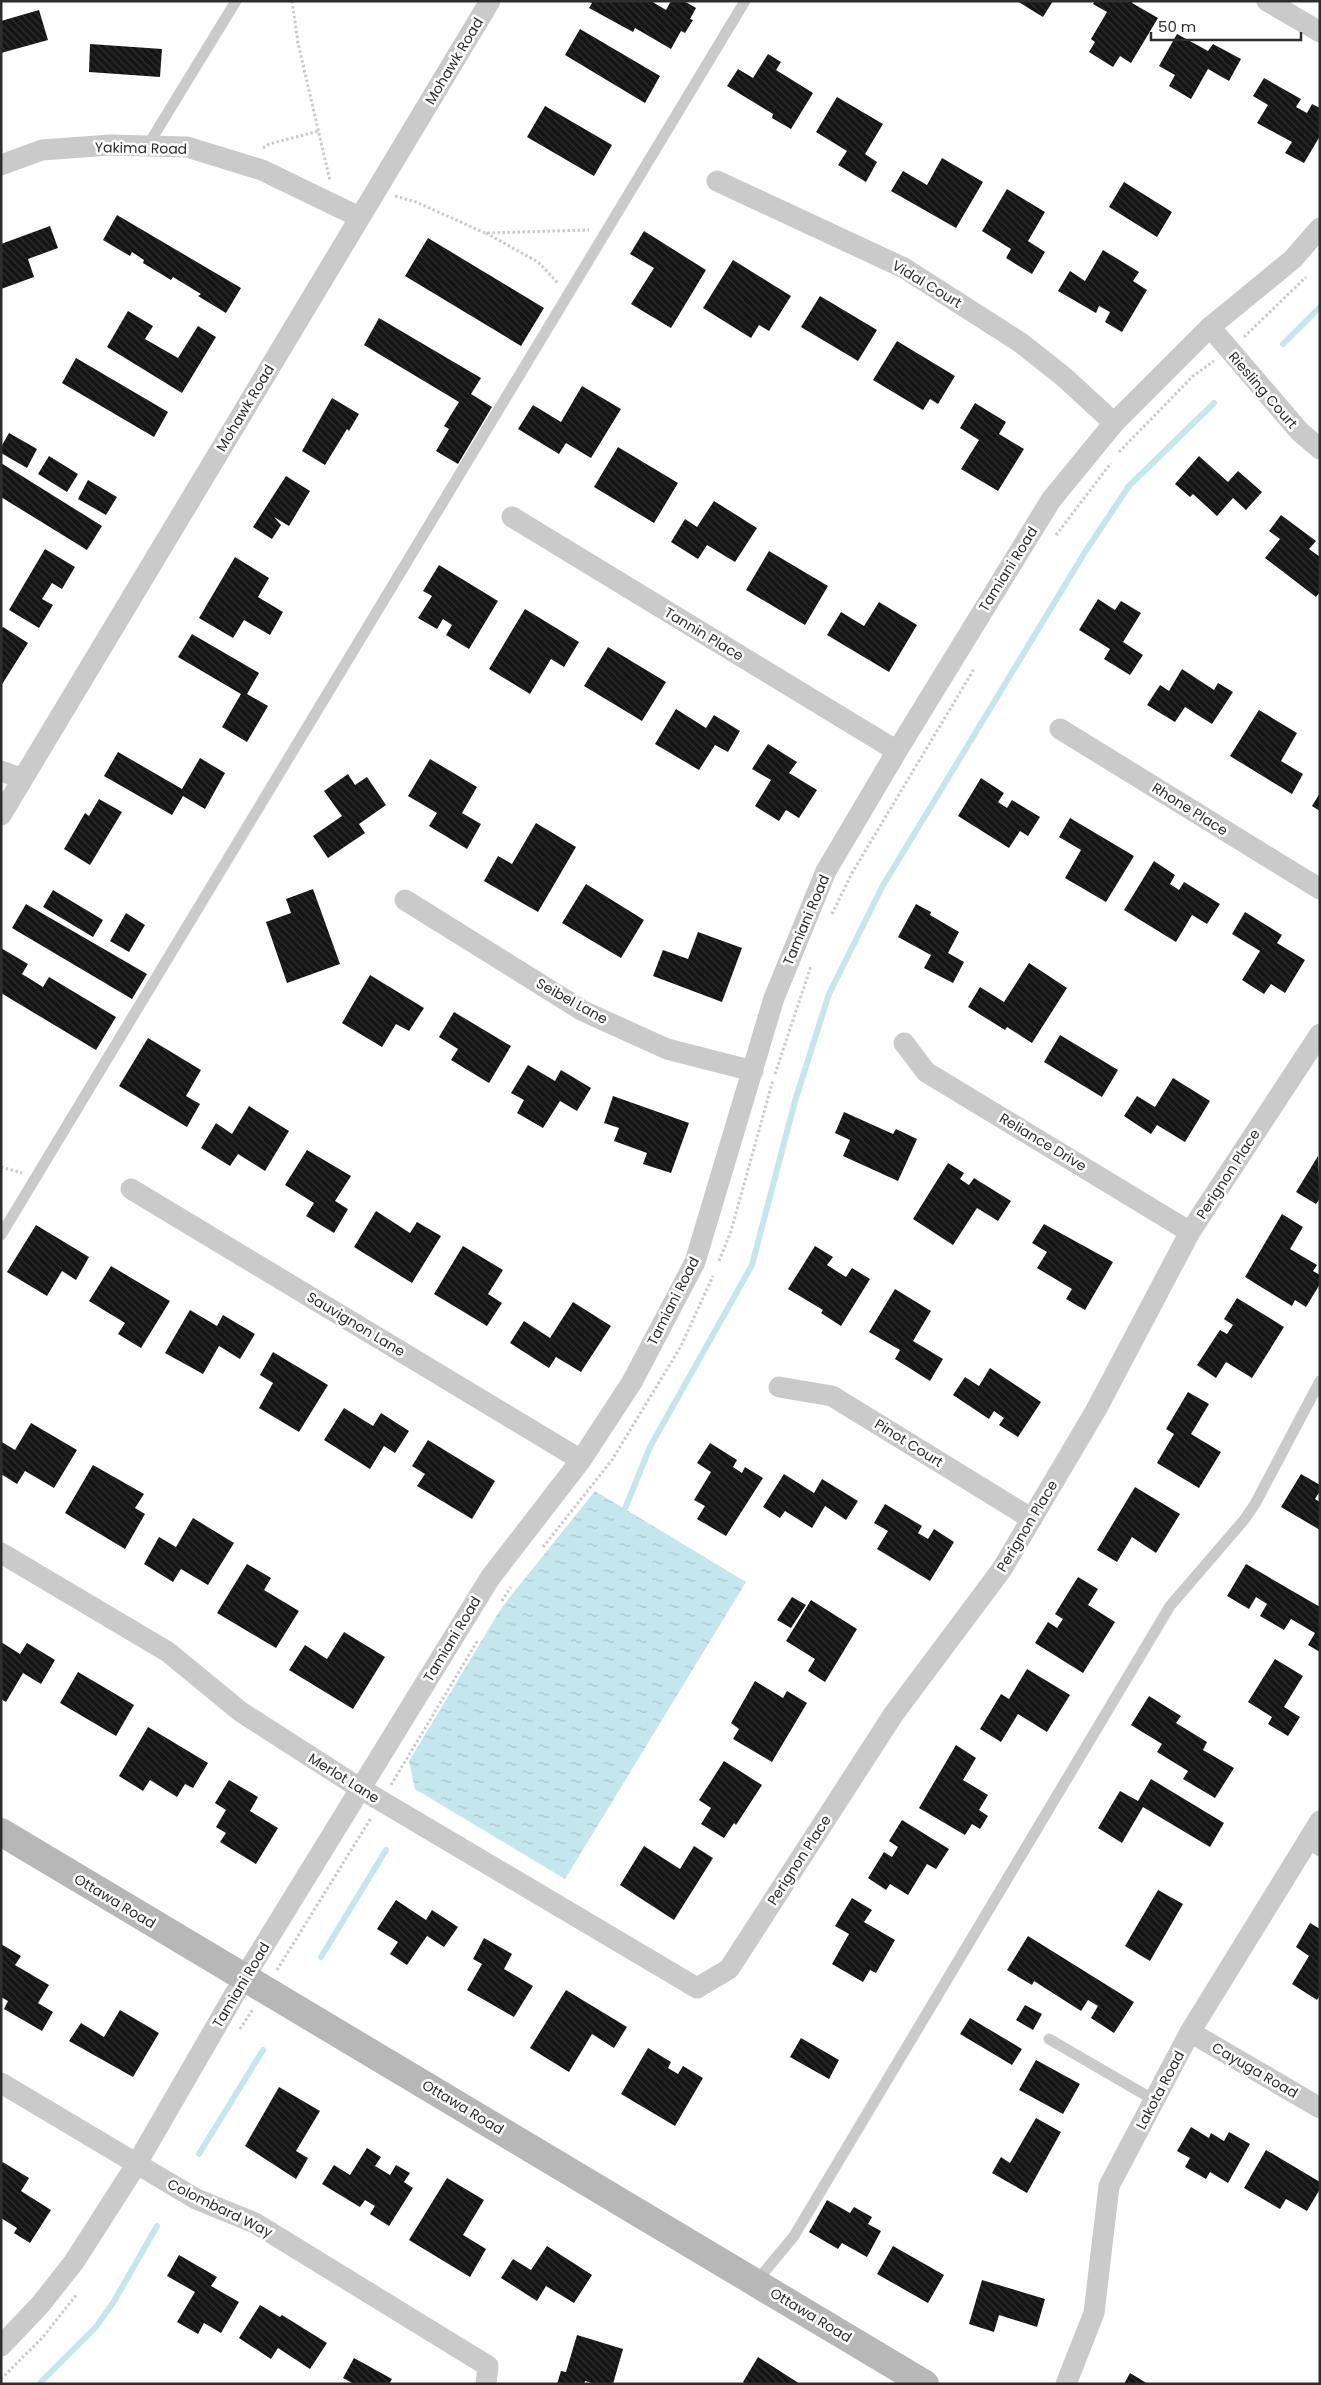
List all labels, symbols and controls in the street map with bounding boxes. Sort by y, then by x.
scale bar [1151,10,1301,42]
street label: Mohawk Road [420,14,488,108]
text: 50 m [1158,16,1196,37]
street label: Yakima Road [95,137,187,159]
street label: Vidal Court [888,255,966,313]
street label: Riesling Court [1224,347,1302,433]
street label: Mohawk Road [211,361,279,455]
street label: Tamiani Road [974,523,1042,615]
street label: Tannin Place [661,602,748,666]
street label: Rhone Place [1148,778,1232,840]
street label: Tamiani Road [778,871,834,969]
street label: Seibel Lane [533,973,612,1029]
street label: Reliance Drive [996,1108,1091,1176]
street label: Perignon Place [1191,1125,1265,1223]
street label: Tamiani Road [642,1253,704,1349]
street label: Sauvignon Lane [303,1287,409,1361]
street label: Pinot Court [871,1414,947,1472]
street label: Perignon Place [992,1476,1062,1576]
street label: Tamiani Road [418,1592,486,1686]
street label: Merlot Lane [305,1748,384,1808]
street label: Perignon Place [762,1811,836,1909]
street label: Ottawa Road [71,1869,159,1933]
street label: Tamiani Road [207,1938,275,2032]
street label: Cayuga Road [1208,2037,1302,2103]
street label: Lakota Road [1131,2047,1189,2133]
street label: Ottawa Road [419,2075,507,2139]
street label: Colombard Way [164,2174,276,2242]
street label: Ottawa Road [767,2283,855,2347]

